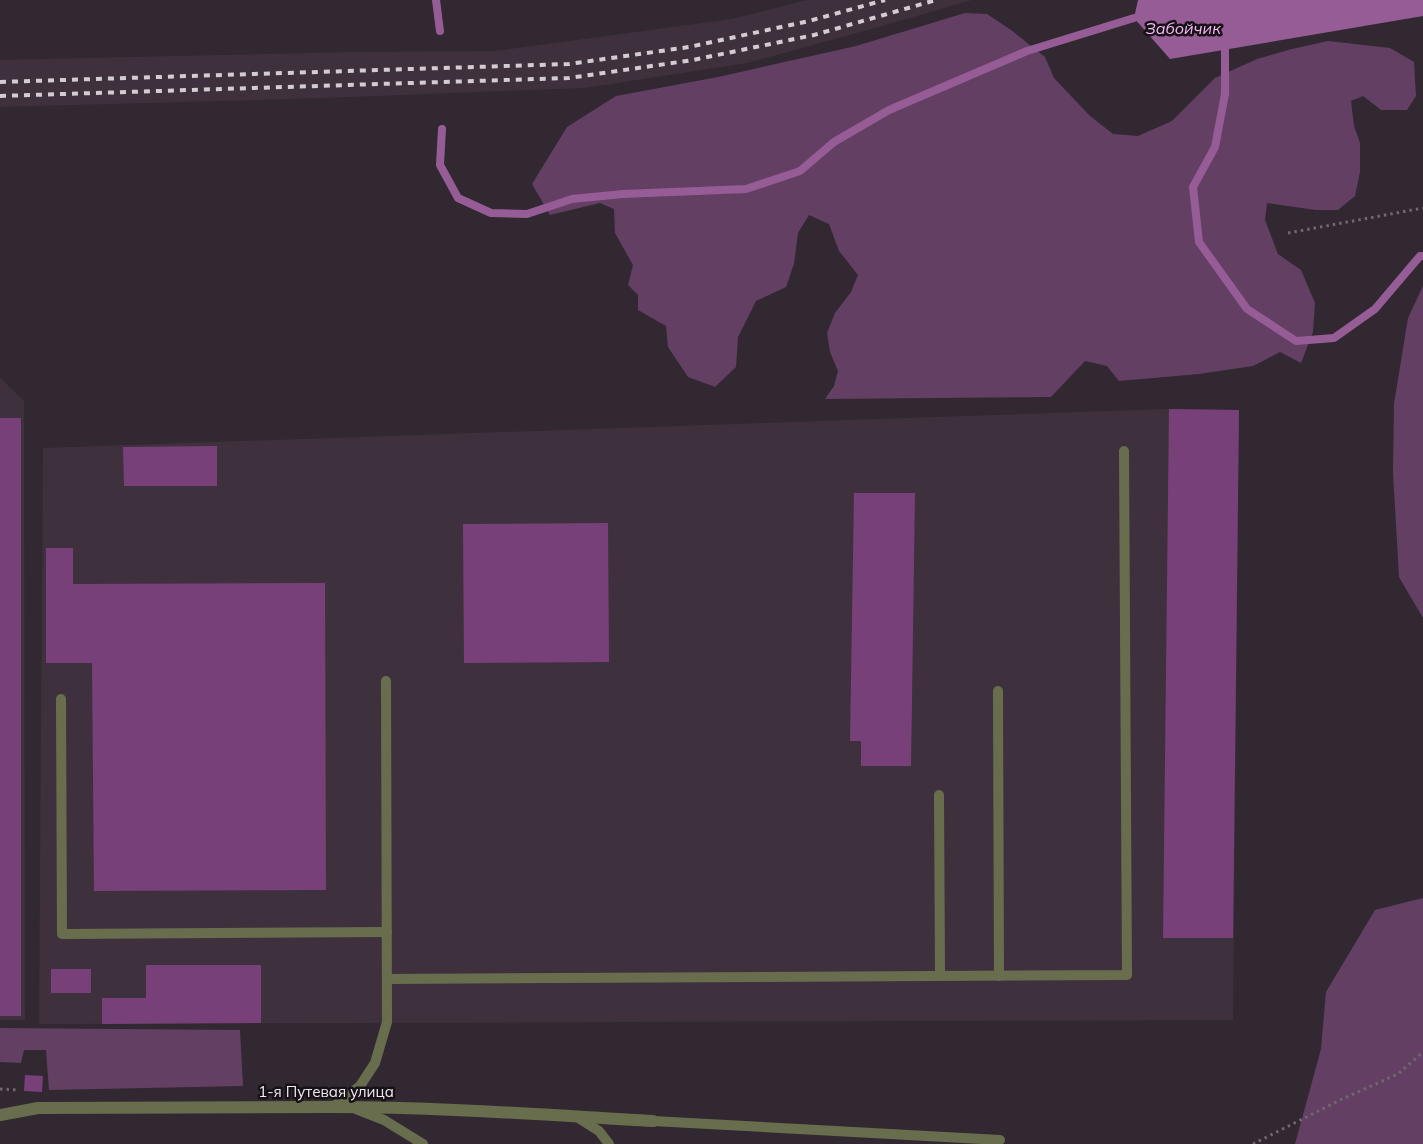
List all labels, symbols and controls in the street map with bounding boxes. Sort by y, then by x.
water label: Забойчик [1145,18,1221,38]
street label: 1-я Путевая улица [258,1082,394,1101]

